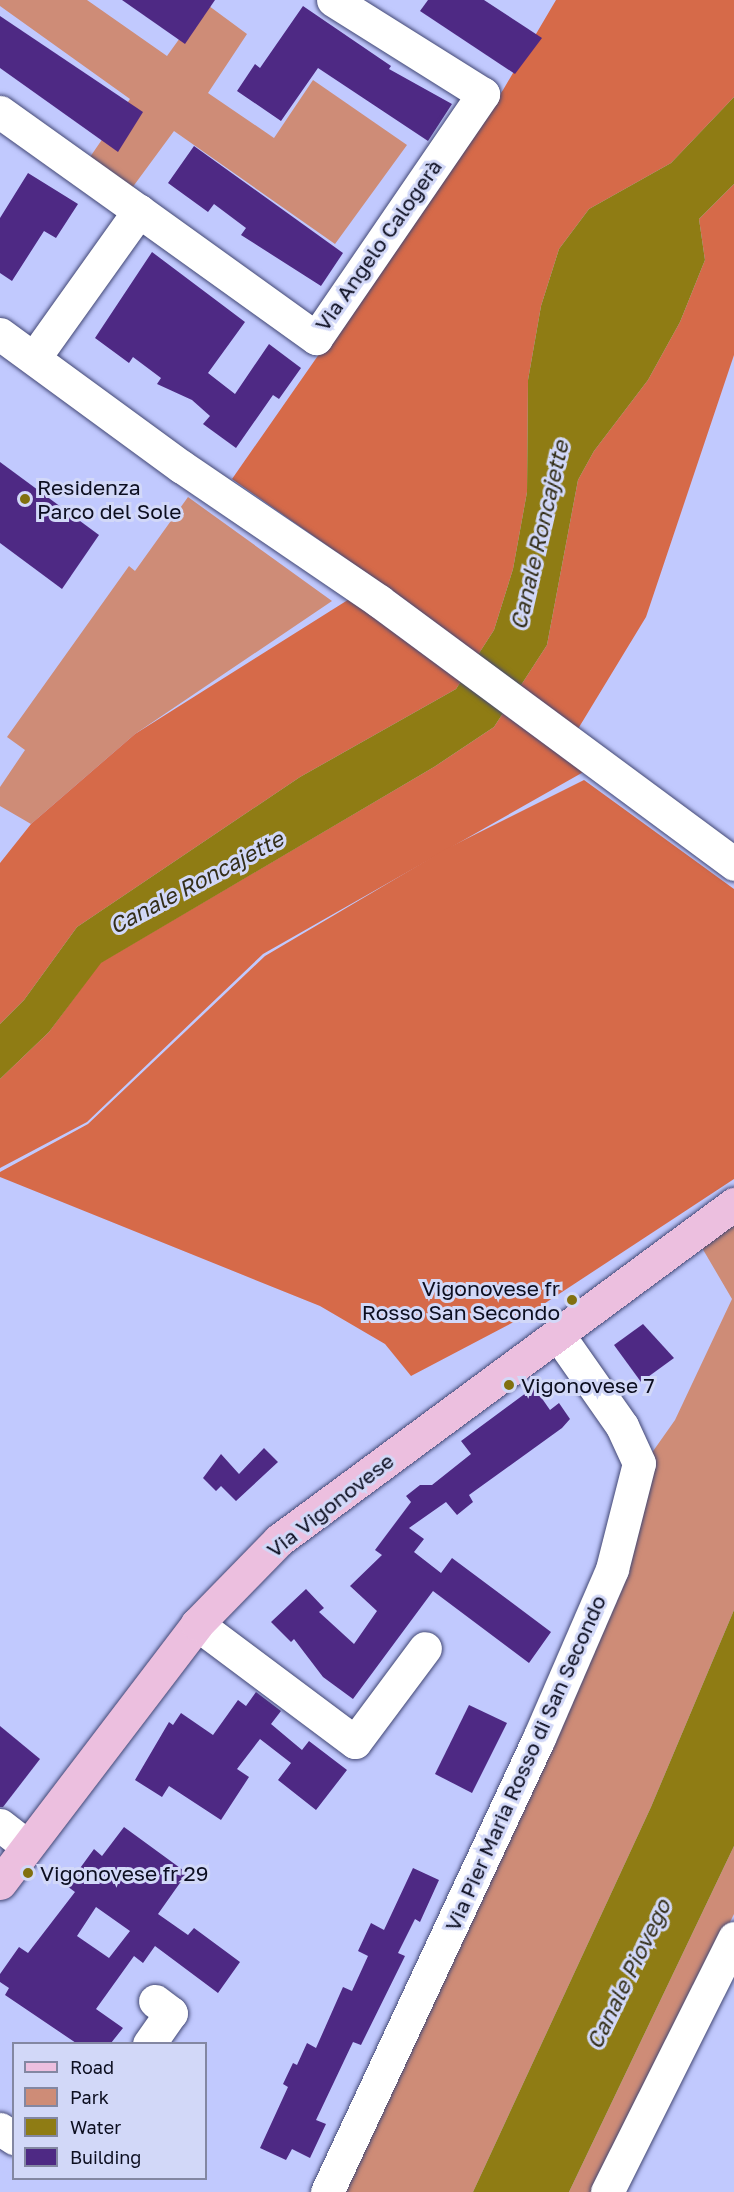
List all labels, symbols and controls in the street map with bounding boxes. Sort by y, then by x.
street label: Via Angelo Calogerà [309,154,447,336]
water label: Canale Roncajette [504,438,574,632]
place label: Residenza Parco del Sole [37,474,181,524]
marker: Residenza Parco del Sole [18,492,32,506]
water label: Canale Roncajette [105,825,287,939]
place label: Vigonovese fr Rosso San Secondo [362,1275,560,1325]
marker: Vigonovese fr Rosso San Secondo [565,1293,579,1307]
place label: Vigonovese 7 [521,1372,655,1398]
marker: Vigonovese 7 [502,1378,516,1392]
street label: Via Vigonovese [262,1448,398,1562]
street label: Via Pier Maria Rosso di San Secondo [439,1591,611,1935]
place label: Vigonovese fr 29 [40,1860,208,1886]
marker: Vigonovese fr 29 [21,1866,35,1880]
water label: Canale Piovego [580,1895,676,2053]
legend [12,2042,207,2180]
text: Road [70,2056,114,2078]
text: Park [70,2086,109,2108]
text: Water [70,2116,121,2138]
text: Building [70,2146,141,2168]

